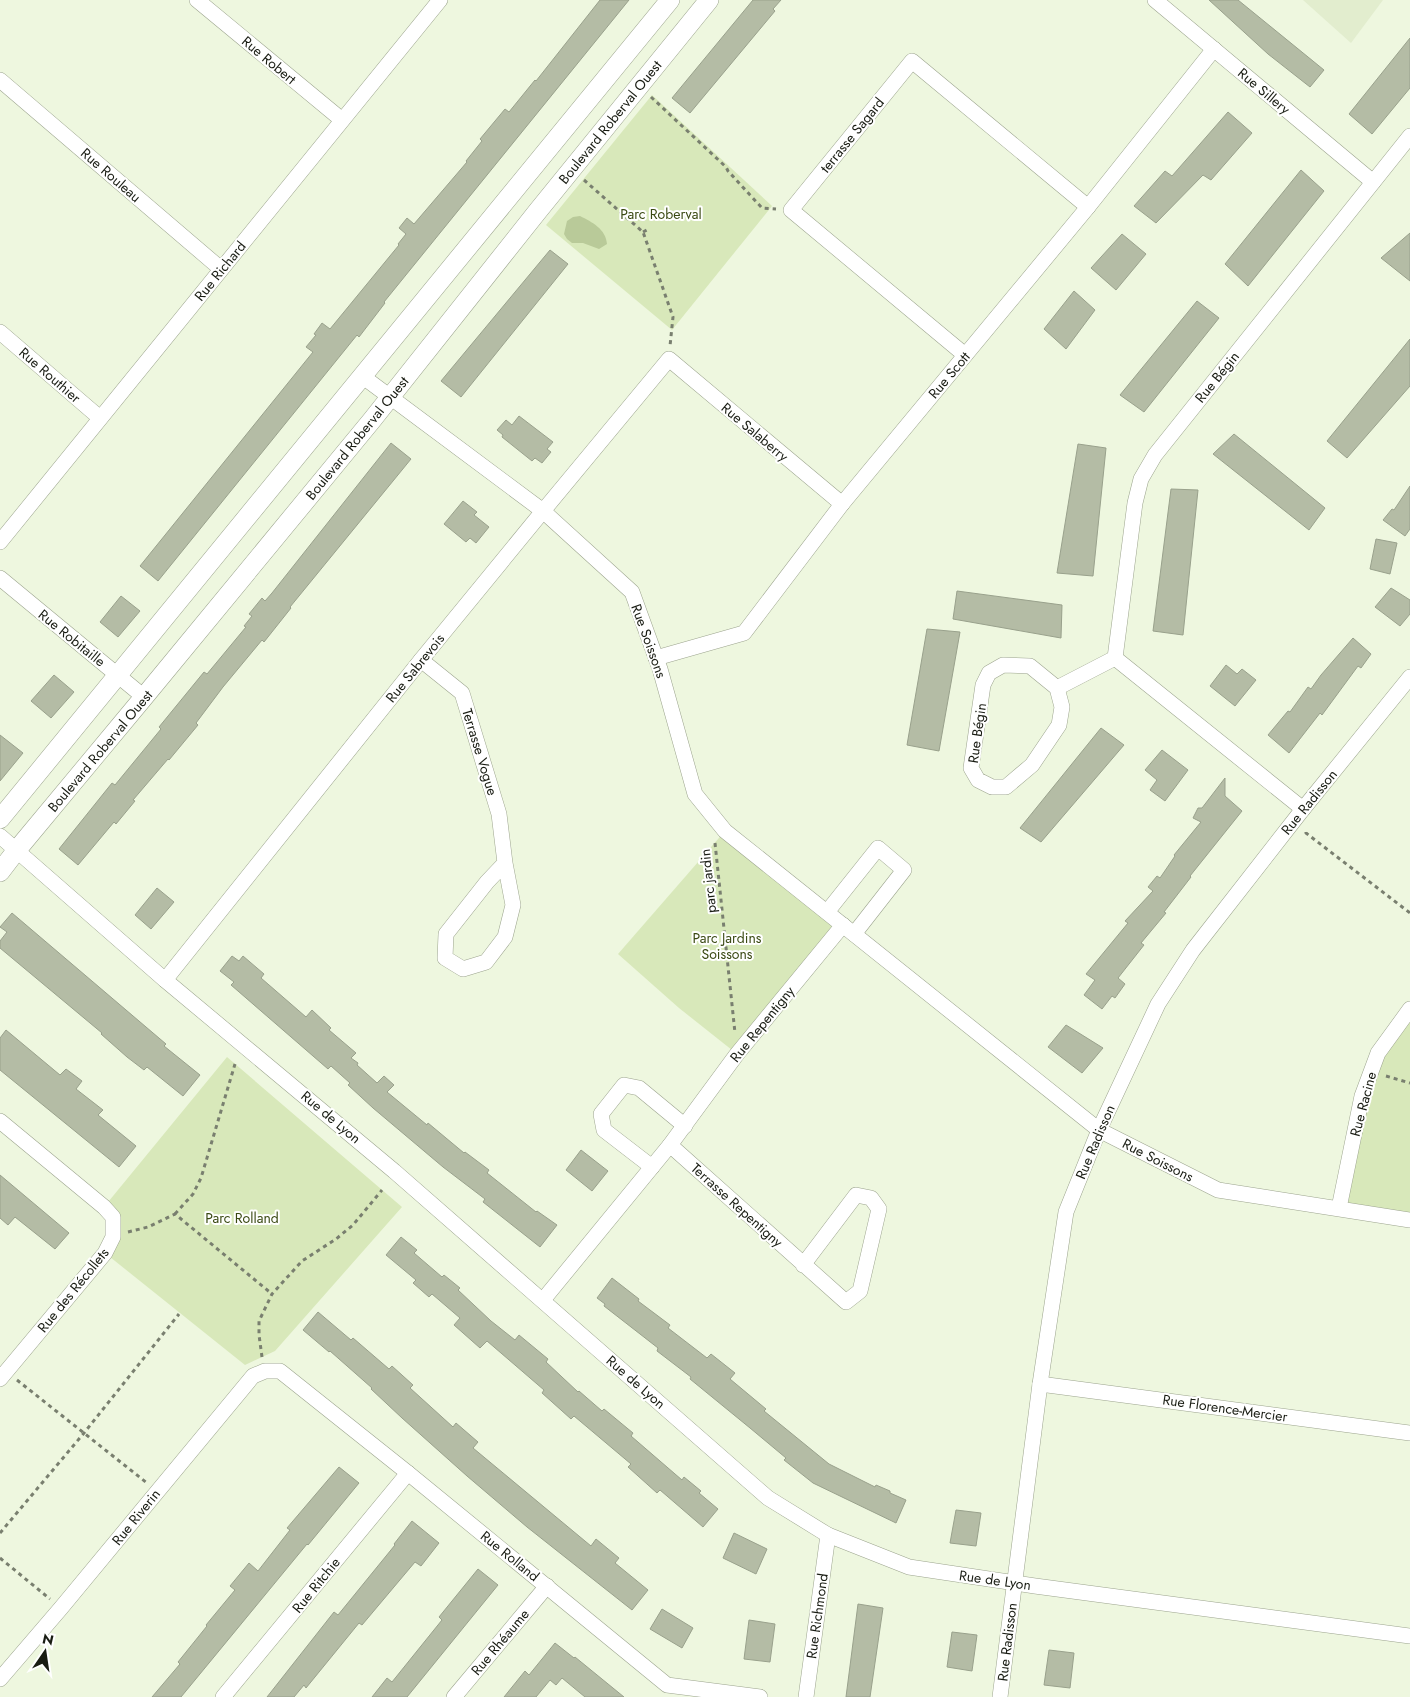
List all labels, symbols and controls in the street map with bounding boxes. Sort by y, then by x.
street label: Rue Robert [238,31,301,89]
street label: Boulevard Roberval Ouest [554,55,667,188]
street label: Rue Sillery [1233,63,1295,119]
street label: terrasse Sagard [815,93,889,177]
street label: Rue Rouleau [77,143,145,207]
park label: Parc Roberval [620,204,702,224]
street label: Rue Richard [190,237,250,305]
street label: Rue Routhier [15,343,85,408]
street label: Rue Scott [924,347,975,403]
street label: Rue Bégin [1190,347,1244,407]
street label: Boulevard Roberval Ouest [301,371,414,504]
street label: Rue Salaberry [717,398,794,467]
street label: Rue Soissons [626,601,672,681]
street label: Rue Robitaille [34,605,110,671]
street label: Rue Sabrevois [381,629,449,707]
street label: Boulevard Roberval Ouest [43,685,157,816]
street label: Rue Bégin [963,702,991,764]
street label: Terrasse Vogue [457,706,503,798]
street label: Rue Radisson [1276,765,1342,839]
street label: parc jardin [695,848,721,914]
park label: Parc Jardins Soissons [693,928,762,964]
street label: Rue Repentigny [725,981,799,1066]
street label: Rue Racine [1345,1069,1381,1139]
street label: Rue de Lyon [297,1086,365,1148]
street label: Rue Radisson [1070,1102,1120,1182]
street label: Rue Soissons [1119,1134,1197,1187]
street label: Terrasse Repentigny [687,1158,788,1252]
park label: Parc Rolland [205,1208,279,1228]
street label: Rue des Récollets [33,1243,114,1337]
street label: Rue de Lyon [602,1351,670,1413]
street label: Rue Florence-Mercier [1161,1389,1289,1427]
street label: Rue Riverin [107,1485,165,1549]
street label: Rue Rolland [476,1526,544,1586]
street label: Rue Ritchie [287,1553,345,1617]
street label: Rue de Lyon [958,1565,1032,1595]
street label: Rue Richmond [801,1572,833,1660]
street label: Rue Radisson [992,1602,1022,1682]
street label: Rue Rhéaume [466,1604,534,1680]
north arrow [20,1627,70,1677]
text: N [40,1628,56,1650]

